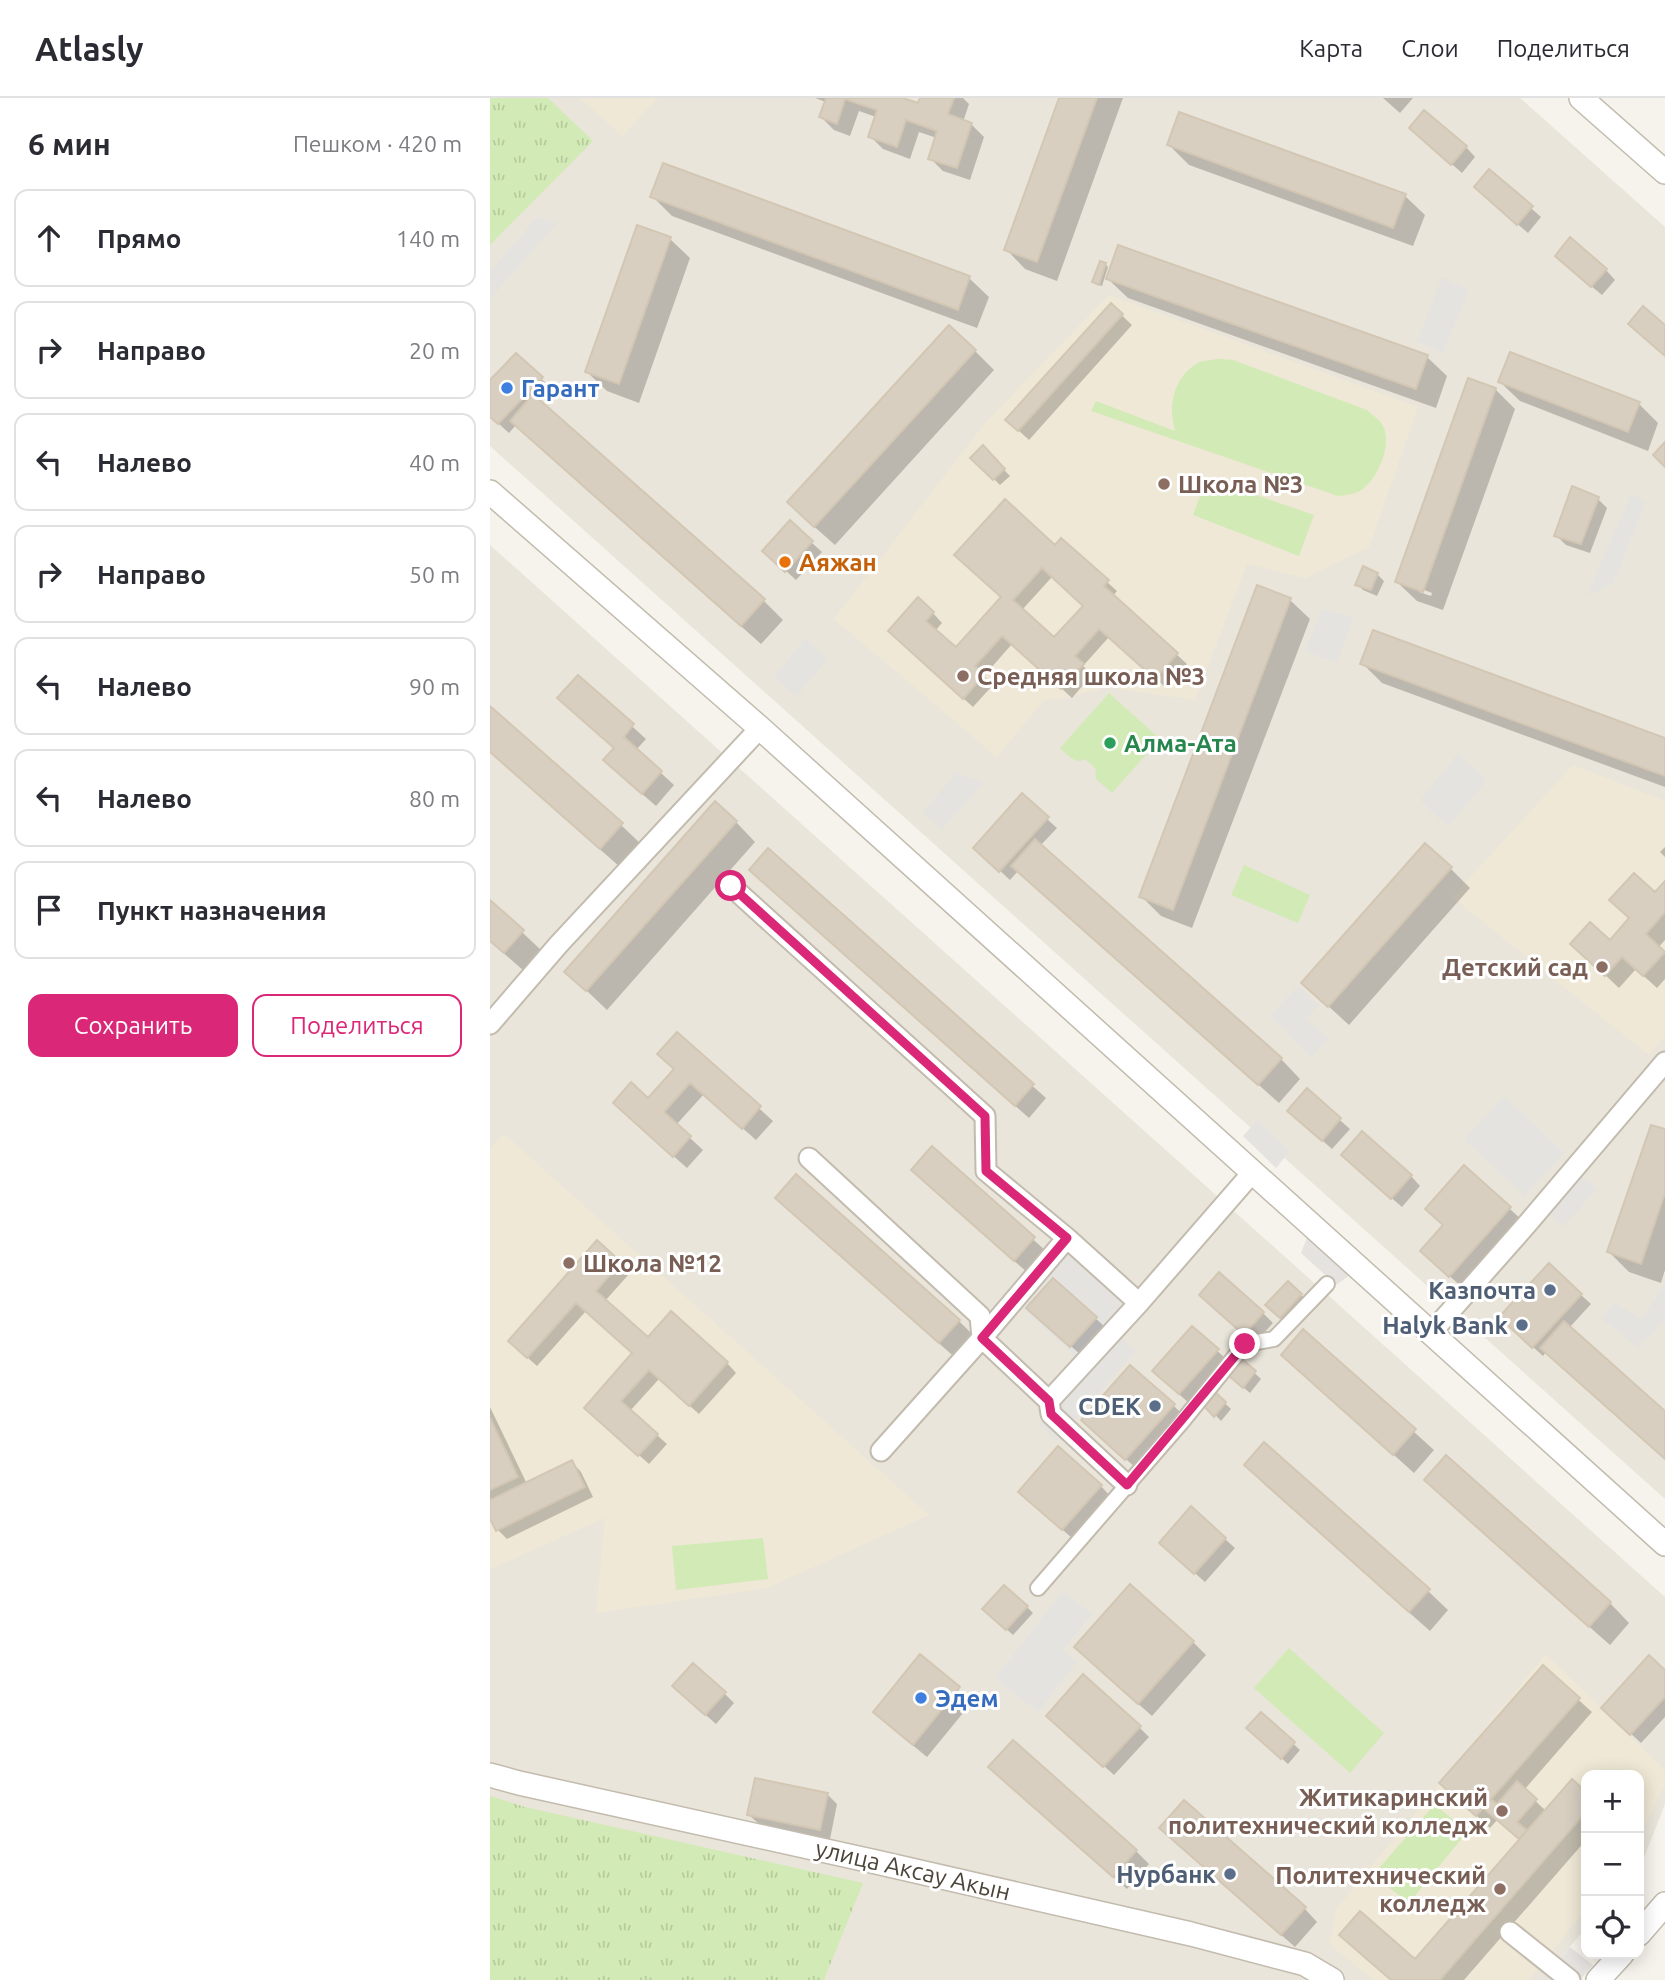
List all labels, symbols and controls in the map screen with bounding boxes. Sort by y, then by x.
text: Atlasly [35,30,144,67]
text: Карта [1299,35,1363,62]
text: Слои [1401,35,1459,62]
text: Поделиться [1497,35,1630,62]
text: 6 мин [28,127,111,161]
text: Пешком · 420 m [293,131,462,156]
icon: ahead [30,219,68,257]
text: Прямо [97,224,181,253]
text: 140 m [396,226,460,251]
icon: right [30,331,68,369]
text: Направо [97,336,206,365]
text: 20 m [409,338,460,363]
place label: Гарант [521,375,600,402]
marker: Гарант [499,380,515,396]
icon: left [30,443,68,481]
text: Налево [97,448,192,477]
text: 40 m [409,450,460,475]
place label: Школа №3 [1178,471,1303,498]
marker: Школа №3 [1156,476,1172,492]
place label: Аяжан [799,549,877,576]
marker: Аяжан [777,554,793,570]
icon: right [30,555,68,593]
text: Направо [97,560,206,589]
text: 50 m [409,562,460,587]
place label: Средняя школа №3 [977,663,1205,690]
icon: left [30,667,68,705]
marker: Средняя школа №3 [955,668,971,684]
text: Налево [97,672,192,701]
text: 90 m [409,674,460,699]
place label: Алма-Ата [1124,730,1237,757]
marker: Алма-Ата [1102,735,1118,751]
icon: left [30,779,68,817]
text: Налево [97,784,192,813]
text: 80 m [409,786,460,811]
route start [715,870,746,901]
icon: arrive [30,891,68,929]
text: Пункт назначения [97,896,327,925]
place label: Детский сад [1442,954,1588,981]
marker: Детский сад [1594,959,1610,975]
button: Сохранить [28,994,238,1057]
button: Поделиться [252,994,462,1057]
place label: Школа №12 [583,1250,722,1277]
marker: Школа №12 [561,1255,577,1271]
place label: Казпочта [1428,1277,1536,1304]
marker: Казпочта [1542,1282,1558,1298]
place label: Halyk Bank [1382,1312,1509,1339]
marker: Halyk Bank [1514,1317,1530,1333]
route end [1229,1328,1260,1359]
place label: CDEK [1078,1393,1141,1420]
marker: CDEK [1147,1398,1163,1414]
place label: Эдем [935,1685,999,1712]
marker: Эдем [913,1690,929,1706]
map controls [1581,1770,1644,1959]
button: + [1581,1770,1644,1833]
place label: Житикаринский политехнический колледж [1168,1784,1488,1839]
marker: Житикаринский политехнический колледж [1494,1803,1510,1819]
button: − [1581,1833,1644,1896]
street label: улица Аксау Акын [813,1834,1013,1906]
place label: Нурбанк [1116,1861,1216,1888]
place label: Политехнический колледж [1275,1862,1486,1917]
marker: Нурбанк [1222,1866,1238,1882]
marker: Политехнический колледж [1492,1881,1508,1897]
button: locate [1581,1896,1644,1959]

